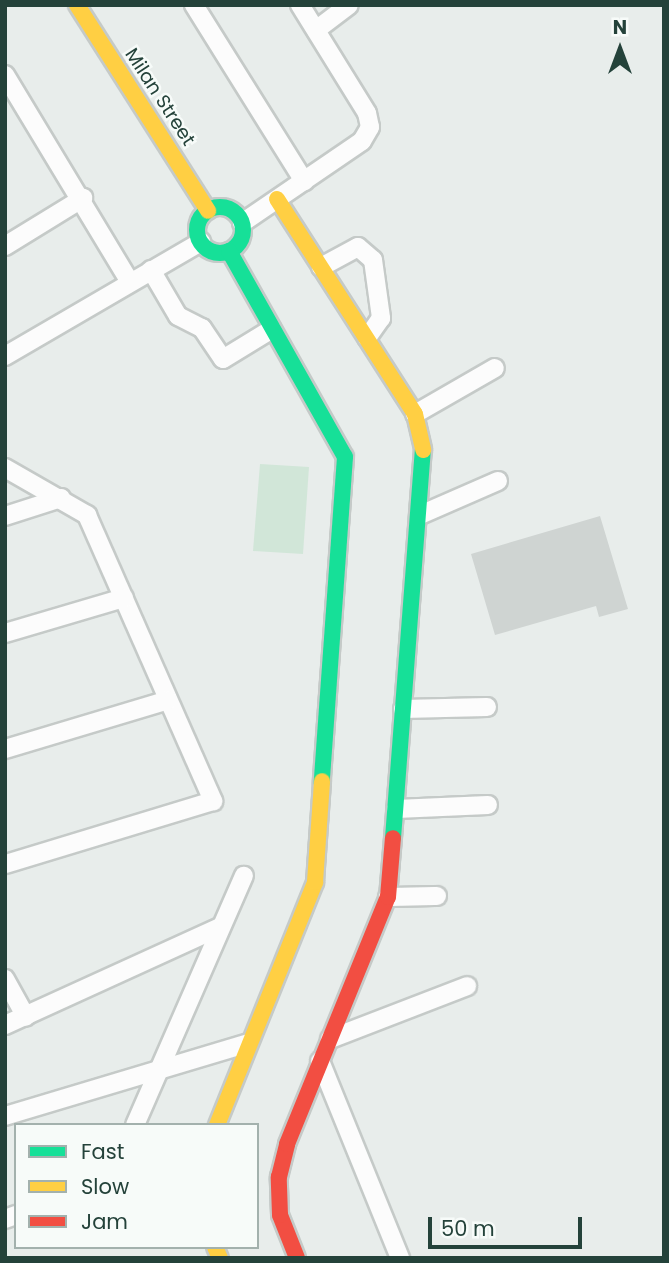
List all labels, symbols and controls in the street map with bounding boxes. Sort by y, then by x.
north arrow [585,14,655,84]
text: N [613,14,627,41]
street label: Milan Street [120,44,200,150]
legend [14,1123,259,1249]
text: Fast [81,1137,124,1166]
text: Slow [81,1172,129,1201]
scale bar [431,1204,585,1248]
text: Jam [81,1207,128,1236]
text: 50 m [441,1214,495,1243]

